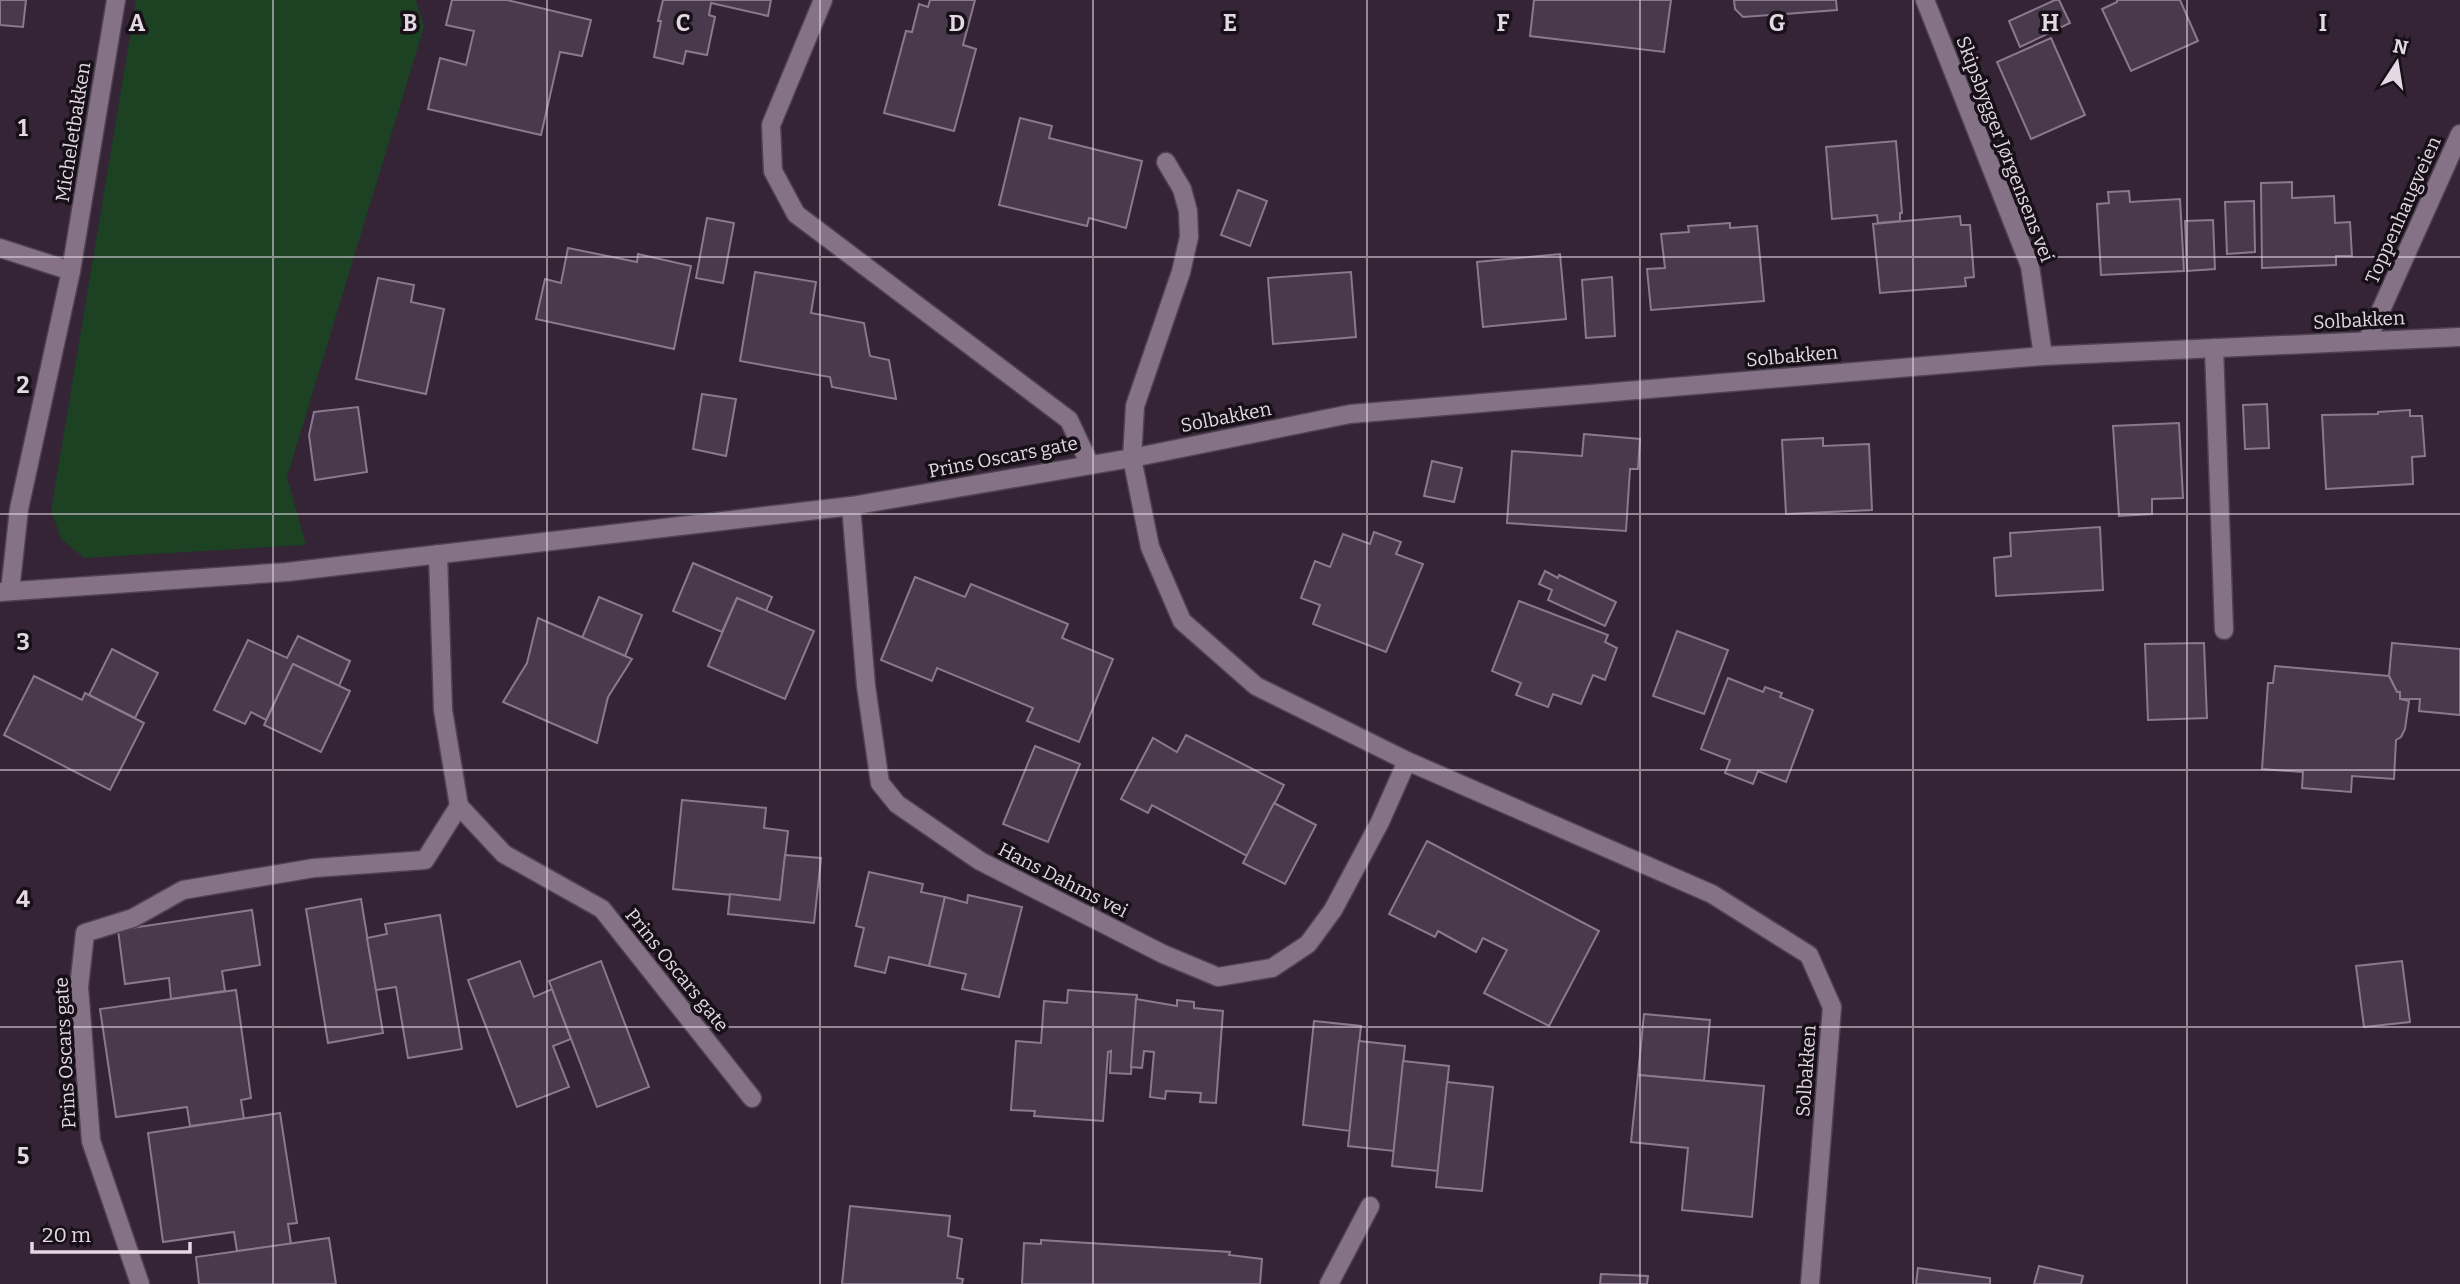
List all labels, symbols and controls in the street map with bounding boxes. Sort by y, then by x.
text: A [129,9,146,37]
text: B [403,9,417,37]
text: C [676,9,690,37]
text: D [949,9,965,37]
text: E [1223,9,1237,37]
text: F [1497,9,1510,37]
text: G [1769,9,1786,37]
text: H [2041,9,2059,37]
text: I [2319,9,2327,37]
north arrow [2362,28,2432,98]
street label: Skipsbygger Jørgensens vei [1951,33,2059,265]
text: N [2391,34,2410,60]
street label: Micheletbakken [51,60,95,204]
text: 1 [18,114,28,142]
street label: Toppenhaugveien [2360,133,2446,287]
street label: Solbakken [2312,306,2406,334]
street label: Solbakken [1745,341,1839,371]
text: 2 [17,371,30,399]
street label: Solbakken [1179,397,1273,437]
street label: Prins Oscars gate [926,431,1080,483]
text: 3 [16,628,30,656]
street label: Hans Dahms vei [994,837,1132,923]
text: 4 [16,885,30,913]
street label: Prins Oscars gate [620,904,734,1036]
street label: Prins Oscars gate [50,977,80,1129]
street label: Solbakken [1791,1024,1821,1118]
text: 5 [17,1142,29,1170]
scale bar [32,1210,189,1254]
text: 20 m [42,1222,91,1248]

